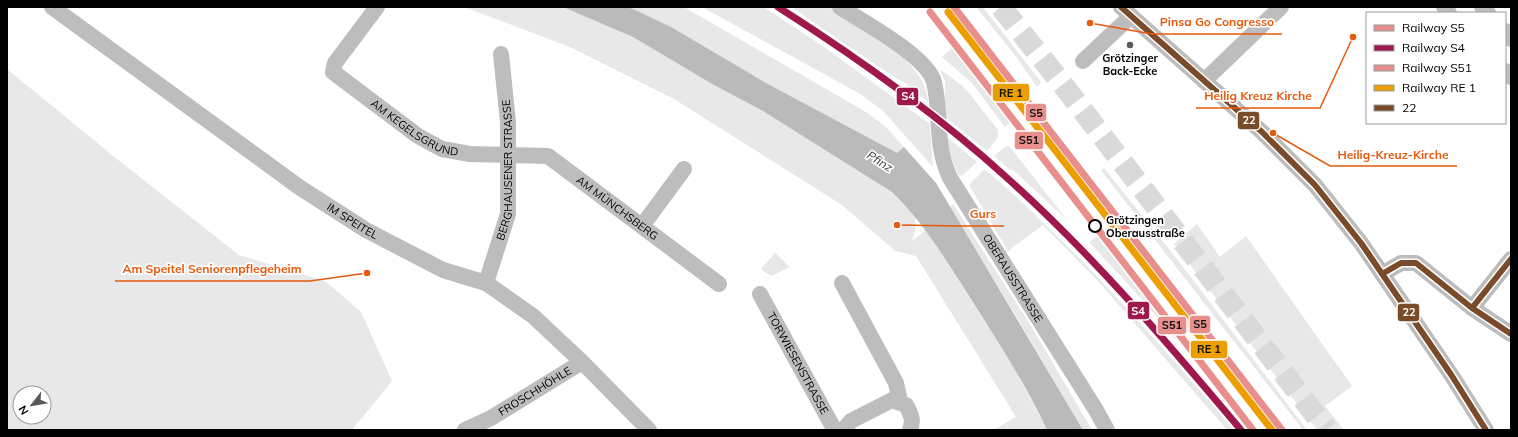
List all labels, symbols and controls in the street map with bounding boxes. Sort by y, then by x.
callout: Pinsa Go Congresso [1152,10,1282,34]
legend [1366,12,1506,124]
text: Pinsa Go Congresso [1160,14,1274,29]
text: Railway S5 [1402,20,1465,35]
marker: Grötzinger Back-Ecke [1125,40,1135,50]
text: Railway S4 [1402,40,1465,55]
place label: Grötzinger Back-Ecke [1102,51,1158,78]
text: Railway S51 [1402,60,1472,75]
text: Railway RE 1 [1402,80,1476,95]
line badge: RE 1 [992,83,1030,102]
callout: Heilig Kreuz Kirche [1196,84,1320,108]
text: RE 1 [999,86,1023,100]
line badge: S4 [896,87,919,106]
text: Heilig Kreuz Kirche [1204,88,1312,103]
text: S4 [901,89,915,103]
street label: AM KEGELSGRUND [368,96,460,159]
street label: BERGHAUSENER STRASSE [493,99,515,242]
text: 22 [1402,100,1416,115]
line badge: S5 [1025,103,1047,122]
text: S5 [1029,106,1043,120]
line badge: 22 [1237,111,1260,130]
text: 22 [1242,113,1256,127]
line badge: S51 [1014,131,1044,150]
text: S51 [1019,133,1040,147]
callout: Heilig-Kreuz-Kirche [1330,142,1457,166]
water label: Pfinz [864,147,896,175]
text: Heilig-Kreuz-Kirche [1337,147,1449,162]
street label: AM MÜNCHSBERG [574,173,661,243]
street label: IM SPEITEL [324,200,380,242]
callout: Gurs [961,202,1004,226]
text: Gurs [970,206,996,221]
place label: Grötzingen Oberausstraße [1106,213,1185,240]
marker: Grötzingen Oberausstraße [1088,219,1102,233]
street label: OBERAUSSTRASSE [980,231,1046,325]
callout: Am Speitel Seniorenpflegeheim [115,257,310,281]
text: Am Speitel Seniorenpflegeheim [123,261,302,276]
line badge: S4 [1127,301,1150,320]
line badge: 22 [1397,303,1420,322]
text: S4 [1131,304,1145,318]
text: 22 [1402,305,1416,319]
street label: TORWIESENSTRASSE [764,310,832,417]
line badge: S5 [1189,315,1211,334]
line badge: S51 [1157,316,1187,335]
text: S5 [1193,317,1207,331]
text: S51 [1162,318,1183,332]
line badge: RE 1 [1190,340,1228,359]
text: RE 1 [1197,342,1221,356]
street label: FROSCHHÖHLE [496,363,574,419]
north arrow [12,385,52,425]
text: N [15,403,32,417]

